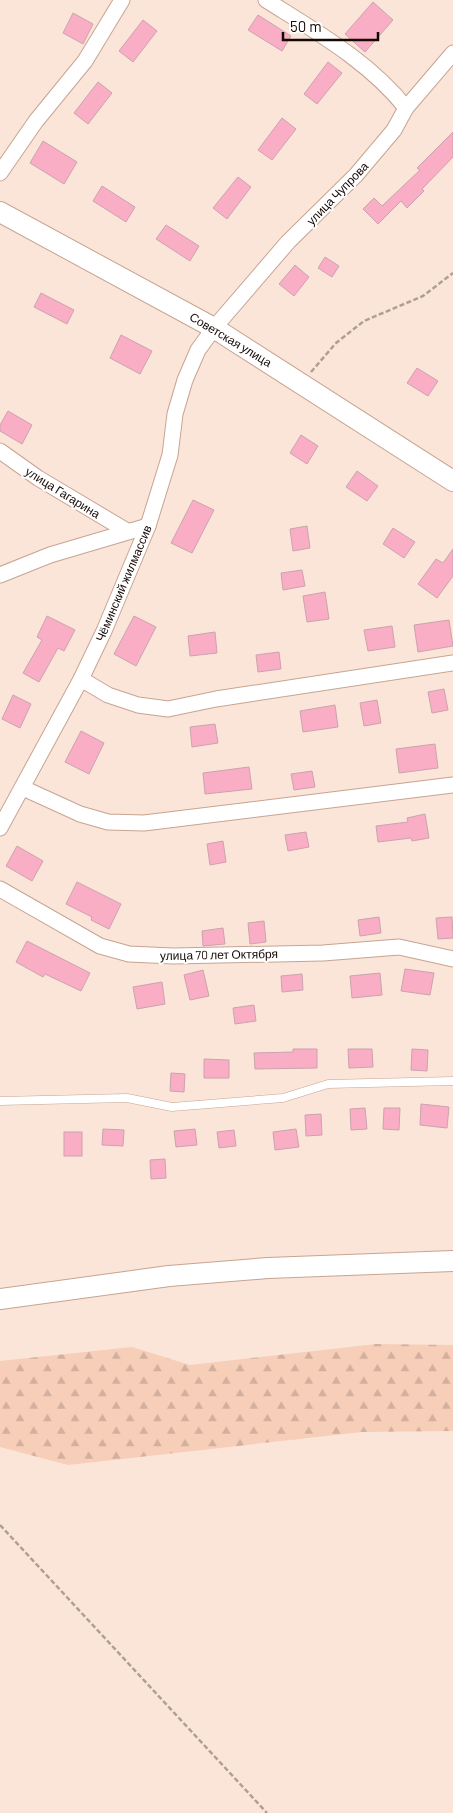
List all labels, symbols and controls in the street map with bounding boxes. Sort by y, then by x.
scale bar [283,10,378,42]
text: 50 m [290,17,322,35]
street label: улица Чупрова [303,158,372,228]
street label: Советская улица [187,309,275,370]
street label: улица Гагарина [23,463,103,522]
street label: Чёминский жилмассив [92,523,154,643]
street label: улица 70 лет Октября [160,946,278,963]

